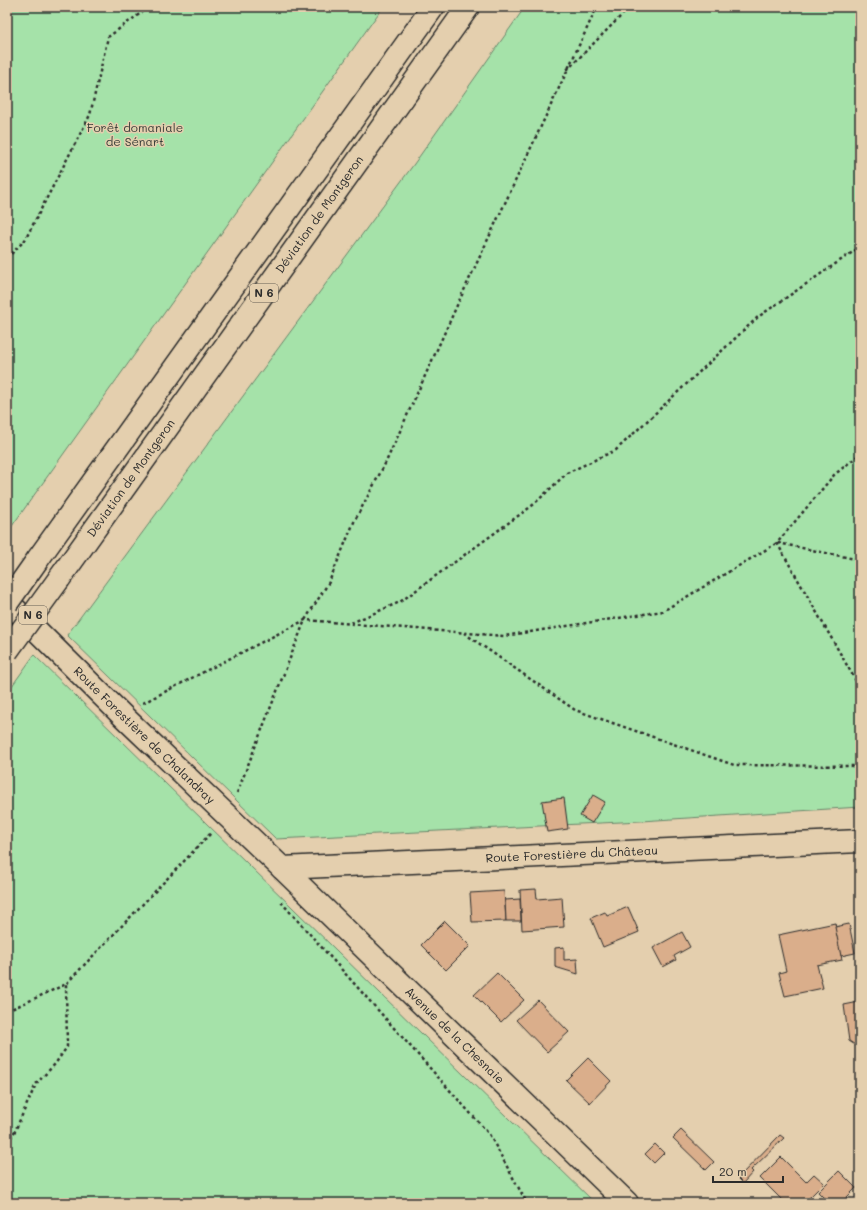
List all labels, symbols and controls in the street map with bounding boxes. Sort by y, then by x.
park label: Forêt domaniale de Sénart [87,119,183,149]
street label: Déviation de Montgeron [271,152,366,276]
road number: N 6 [250,284,278,302]
street label: Déviation de Montgeron [83,415,178,540]
road number: N 6 [19,606,47,624]
street label: Route Forestière de Chalandray [71,663,219,807]
street label: Route Forestière du Château [485,841,658,865]
street label: Avenue de la Chesnaie [402,983,508,1087]
scale bar [713,1158,783,1184]
text: 20 m [719,1163,747,1179]

